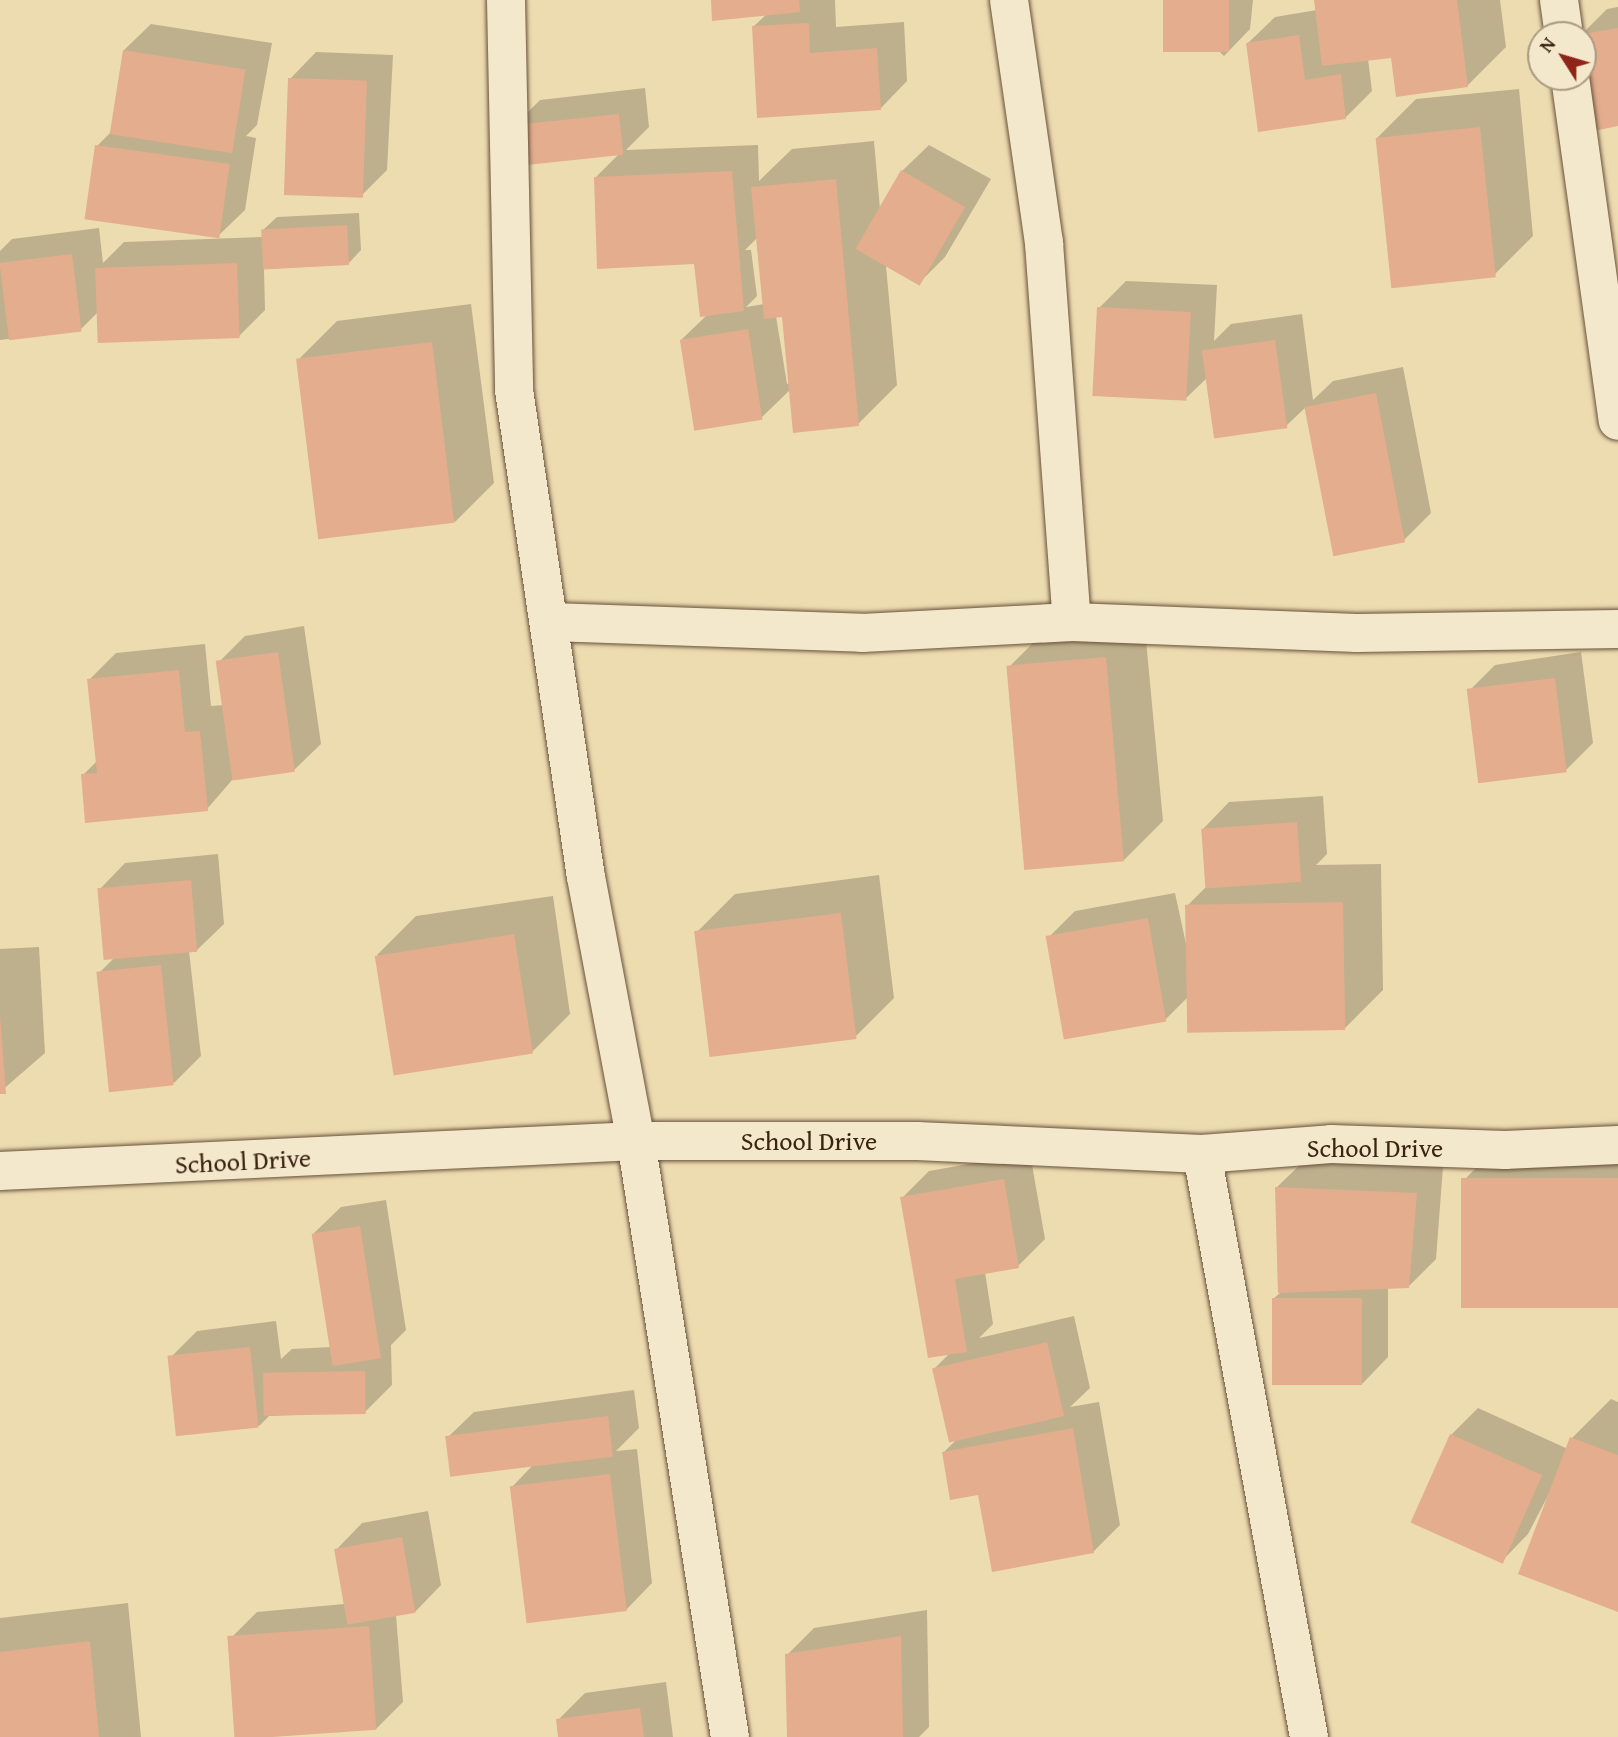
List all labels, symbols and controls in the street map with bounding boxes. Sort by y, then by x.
north arrow [1527,21,1597,91]
text: N [1532,31,1562,58]
street label: School Drive [741,1125,877,1157]
street label: School Drive [1307,1132,1443,1164]
street label: School Drive [174,1142,312,1180]

